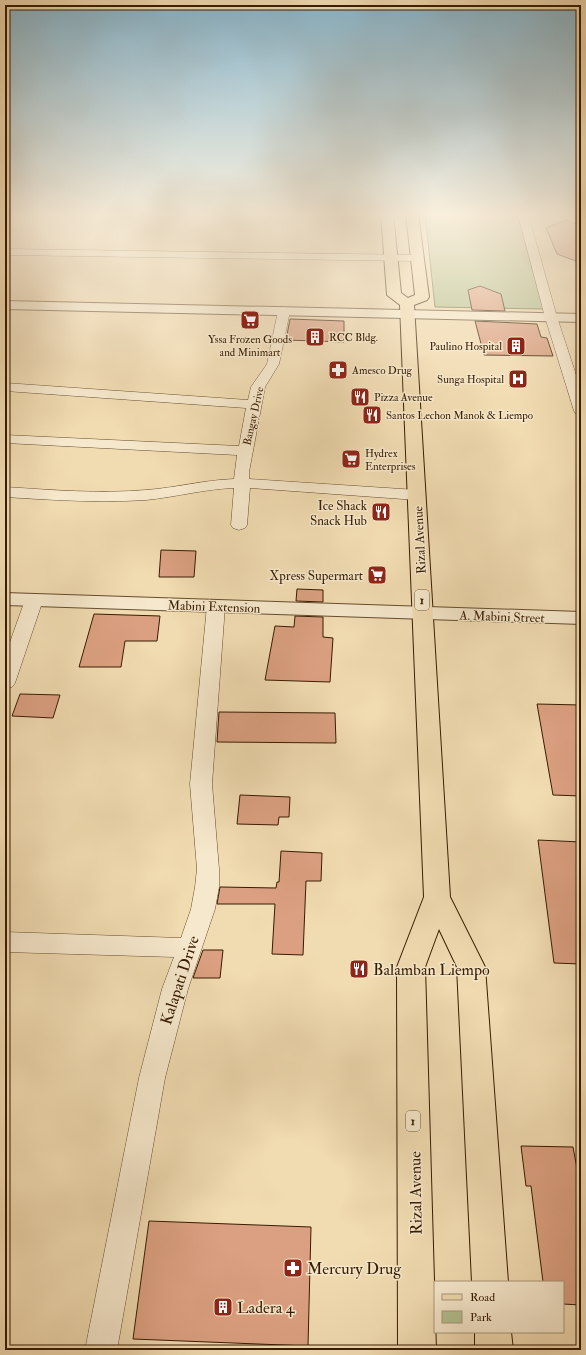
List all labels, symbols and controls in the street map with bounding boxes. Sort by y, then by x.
supermarket icon: Yssa Frozen Goods and Minimart [239,309,261,331]
building icon: RCC Bldg. [304,326,326,348]
place label: RCC Bldg. [329,331,378,344]
place label: Yssa Frozen Goods and Minimart [208,333,292,359]
building icon: Paulino Hospital [505,335,527,357]
place label: Paulino Hospital [429,340,502,354]
pharmacy icon: Amesco Drug [327,359,349,381]
place label: Amesco Drug [351,364,413,377]
hospital icon: Sunga Hospital [507,368,529,390]
place label: Sunga Hospital [437,373,504,387]
street label: Bangay Drive [240,385,268,447]
restaurant icon: Pizza Avenue [349,386,371,408]
place label: Pizza Avenue [374,391,433,404]
restaurant icon: Santos Lechon Manok & Liempo [361,404,383,426]
place label: Santos Lechon Manok & Liempo [386,409,533,423]
place label: Hydrex Enterprises [365,447,416,474]
supermarket icon: Hydrex Enterprises [340,448,362,470]
place label: Ice Shack Snack Hub [310,498,368,529]
restaurant icon: Ice Shack Snack Hub [370,501,392,523]
street label: Rizal Avenue [410,505,430,574]
supermarket icon: Xpress Supermart [366,564,388,586]
place label: Xpress Supermart [269,568,363,585]
road number: 1 [415,590,429,610]
street label: Mabini Extension [167,597,261,617]
street label: A. Mabini Street [458,607,545,626]
street label: Kalapati Drive [156,933,205,1028]
restaurant icon: Balamban Liempo [348,958,370,980]
place label: Balamban Liempo [373,960,490,981]
road number: 1 [406,1111,420,1131]
street label: Rizal Avenue [405,1151,427,1235]
pharmacy icon: Mercury Drug [282,1257,304,1279]
place label: Mercury Drug [307,1259,402,1279]
legend [434,1281,564,1333]
text: Road [470,1290,495,1305]
building icon: Ladera 4 [212,1296,234,1318]
place label: Ladera 4 [237,1298,296,1318]
text: Park [470,1310,492,1325]

